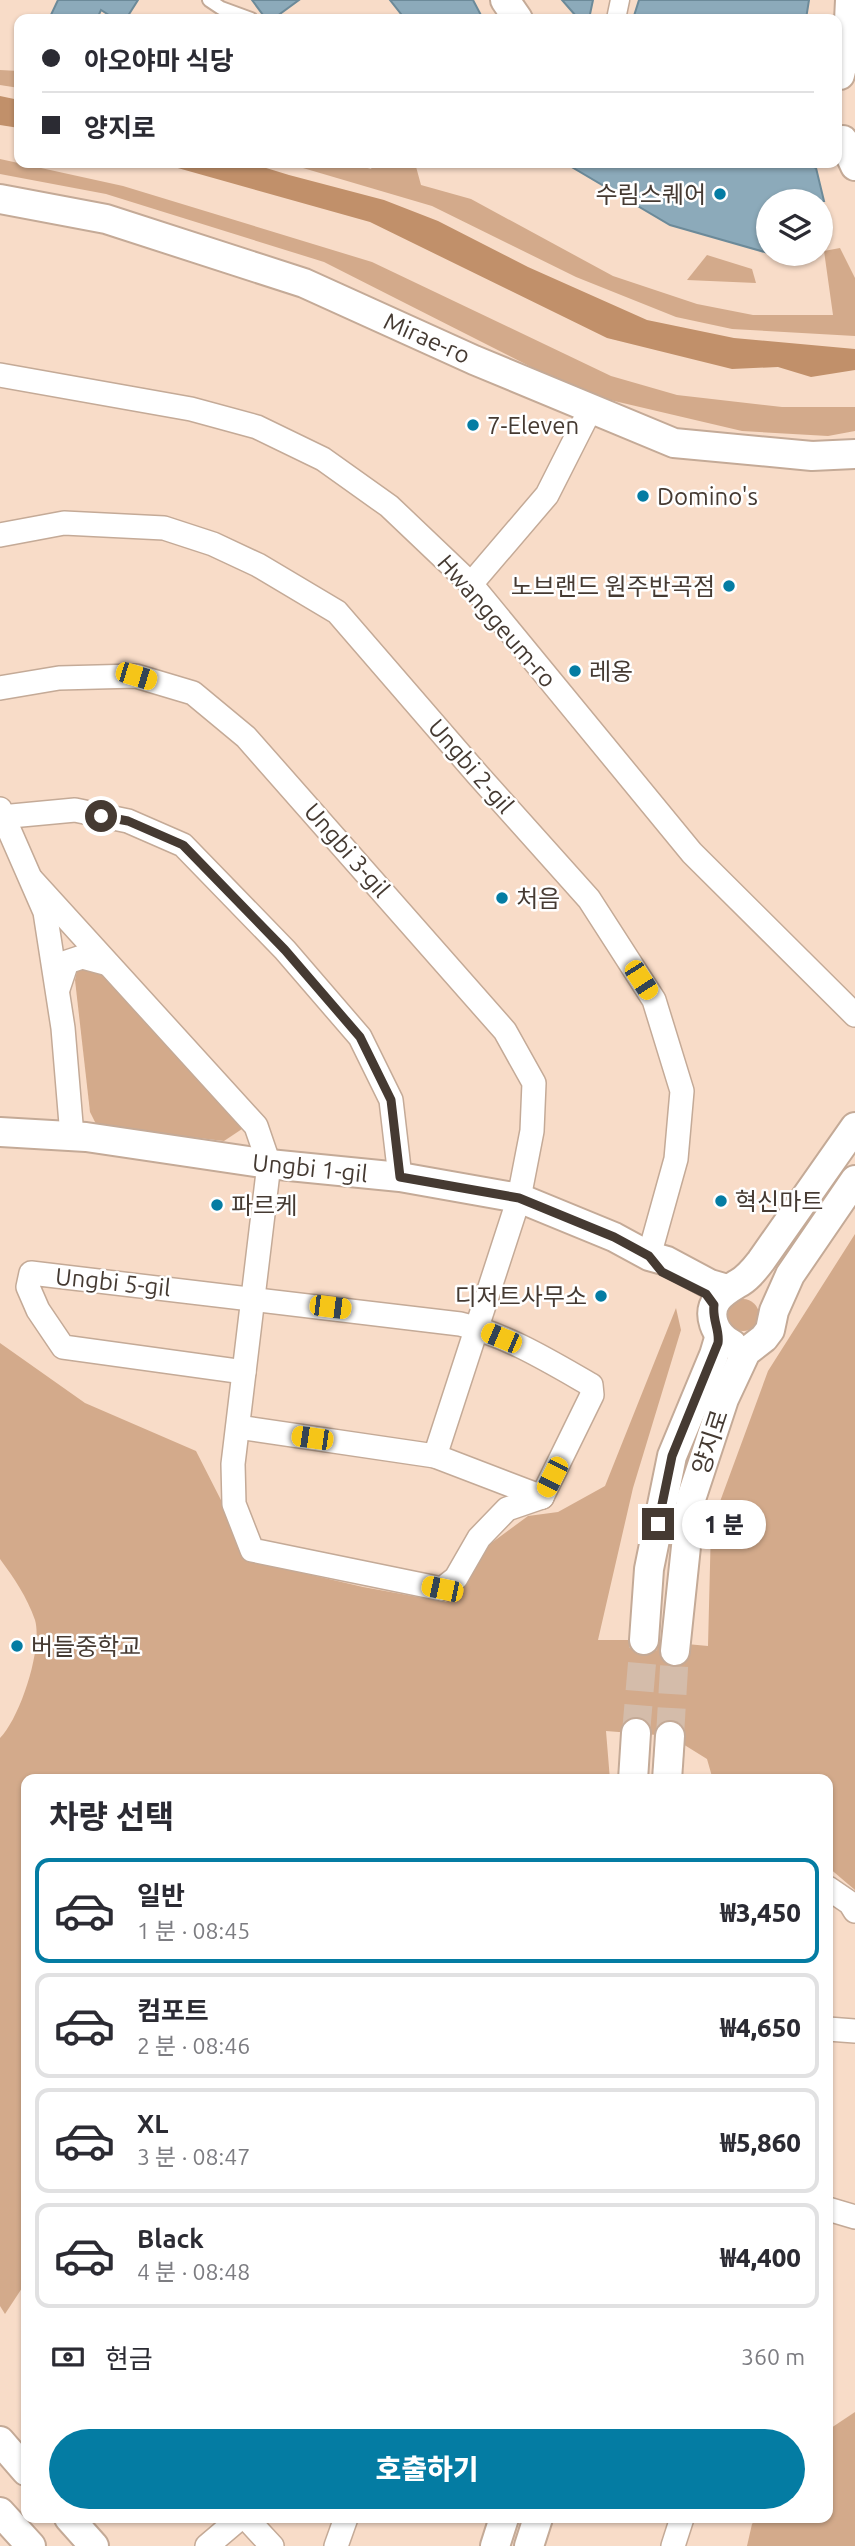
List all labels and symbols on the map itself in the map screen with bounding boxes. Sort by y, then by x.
place label: 수림스퀘어 [596,181,706,208]
marker: 수림스퀘어 [712,186,728,202]
street label: Mirae-ro [380,307,474,369]
place label: 7-Eleven [487,412,579,439]
marker: 7-Eleven [465,417,481,433]
place label: Domino's [657,483,758,510]
marker: Domino's [635,488,651,504]
street label: Hwanggeum-ro [432,549,562,693]
place label: 노브랜드 원주반곡점 [511,573,715,600]
marker: 노브랜드 원주반곡점 [721,578,737,594]
place label: 레옹 [589,658,633,685]
car [113,660,160,692]
marker: 레옹 [567,663,583,679]
street label: Ungbi 2-gil [423,713,519,819]
street label: Ungbi 3-gil [299,797,395,903]
route start [85,800,117,832]
place label: 처음 [516,885,560,912]
marker: 처음 [494,890,510,906]
car [621,957,662,1003]
street label: Ungbi 1-gil [251,1149,369,1187]
place label: 혁신마트 [735,1188,823,1215]
place label: 파르케 [231,1192,297,1219]
marker: 혁신마트 [713,1193,729,1209]
marker: 파르케 [209,1197,225,1213]
street label: Ungbi 5-gil [54,1263,172,1301]
place label: 디저트사무소 [455,1283,587,1310]
marker: 디저트사무소 [593,1288,609,1304]
car [308,1294,353,1320]
car [478,1320,525,1356]
street label: 양지로 [687,1406,733,1478]
car [290,1425,335,1451]
car [534,1454,571,1500]
callout: 1 분 [682,1500,766,1548]
route end [642,1508,674,1540]
car [420,1574,465,1604]
place label: 버들중학교 [31,1633,141,1660]
marker: 버들중학교 [9,1638,25,1654]

